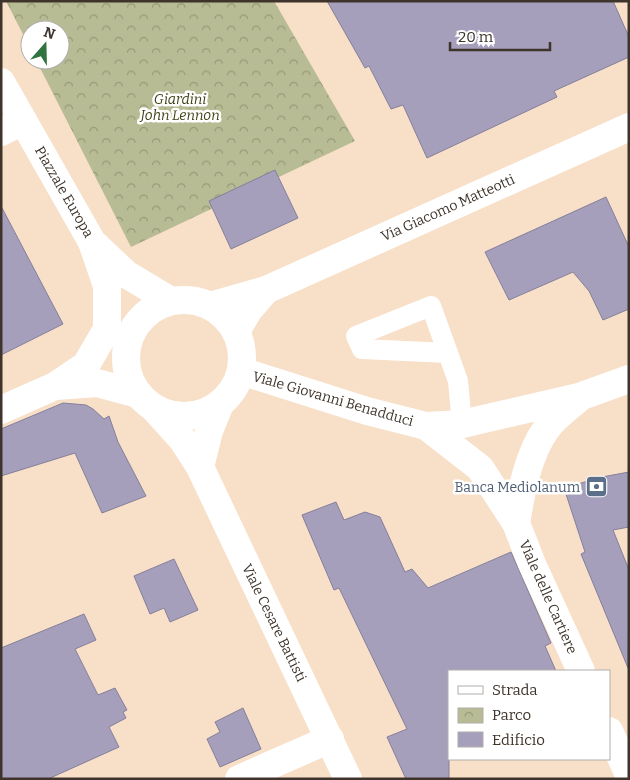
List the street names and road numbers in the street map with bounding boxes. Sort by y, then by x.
street label: Piazzale Europa [31,143,97,241]
street label: Via Giacomo Matteotti [379,171,517,245]
street label: Viale Giovanni Benadduci [251,368,415,430]
street label: Viale delle Cartiere [515,537,581,657]
street label: Viale Cesare Battisti [238,561,310,685]

